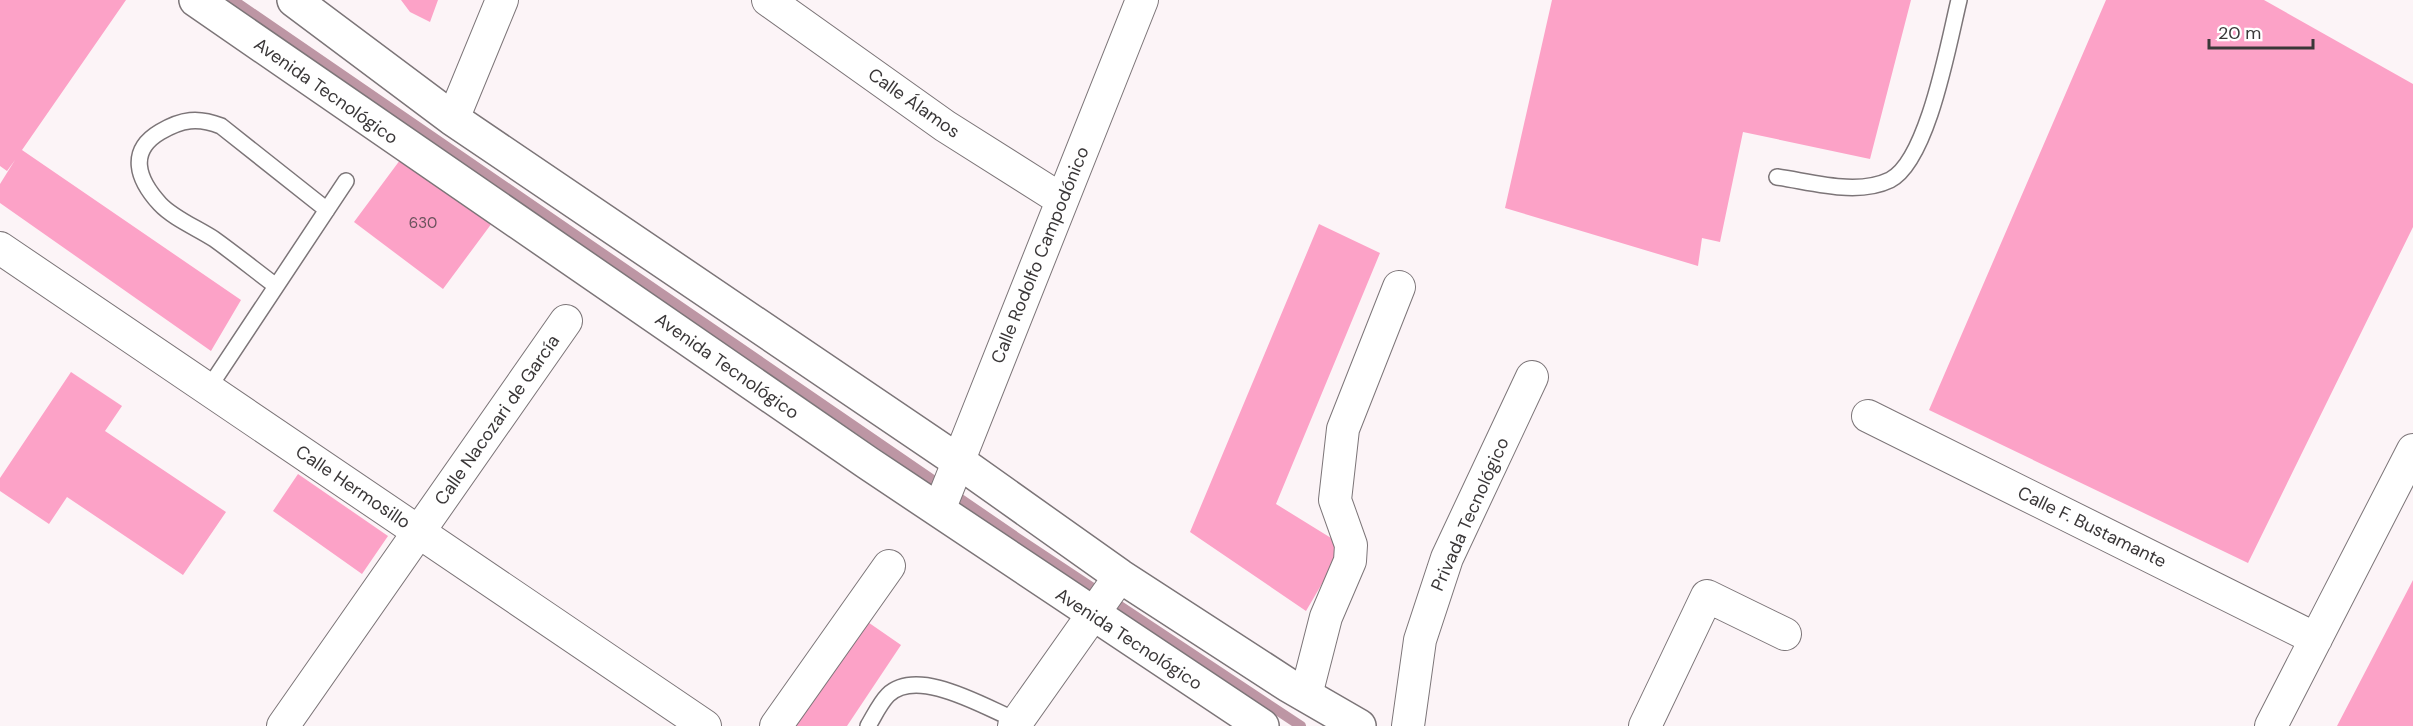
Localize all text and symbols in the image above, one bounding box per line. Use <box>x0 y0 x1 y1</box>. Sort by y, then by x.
scale bar <box>2209 12 2312 50</box>
text: 20 m <box>2218 21 2261 45</box>
street label: Avenida Tecnológico <box>249 32 403 150</box>
street label: Calle Álamos <box>863 62 965 144</box>
street label: Calle Rodolfo Campodónico <box>985 143 1095 367</box>
house number: 630 <box>409 213 437 233</box>
street label: Avenida Tecnológico <box>650 307 804 425</box>
street label: Calle Nacozari de García <box>429 330 565 510</box>
street label: Privada Tecnológico <box>1425 433 1515 595</box>
street label: Calle Hermosillo <box>291 440 415 534</box>
street label: Calle F. Bustamante <box>2014 481 2170 573</box>
street label: Avenida Tecnológico <box>1051 583 1207 695</box>

